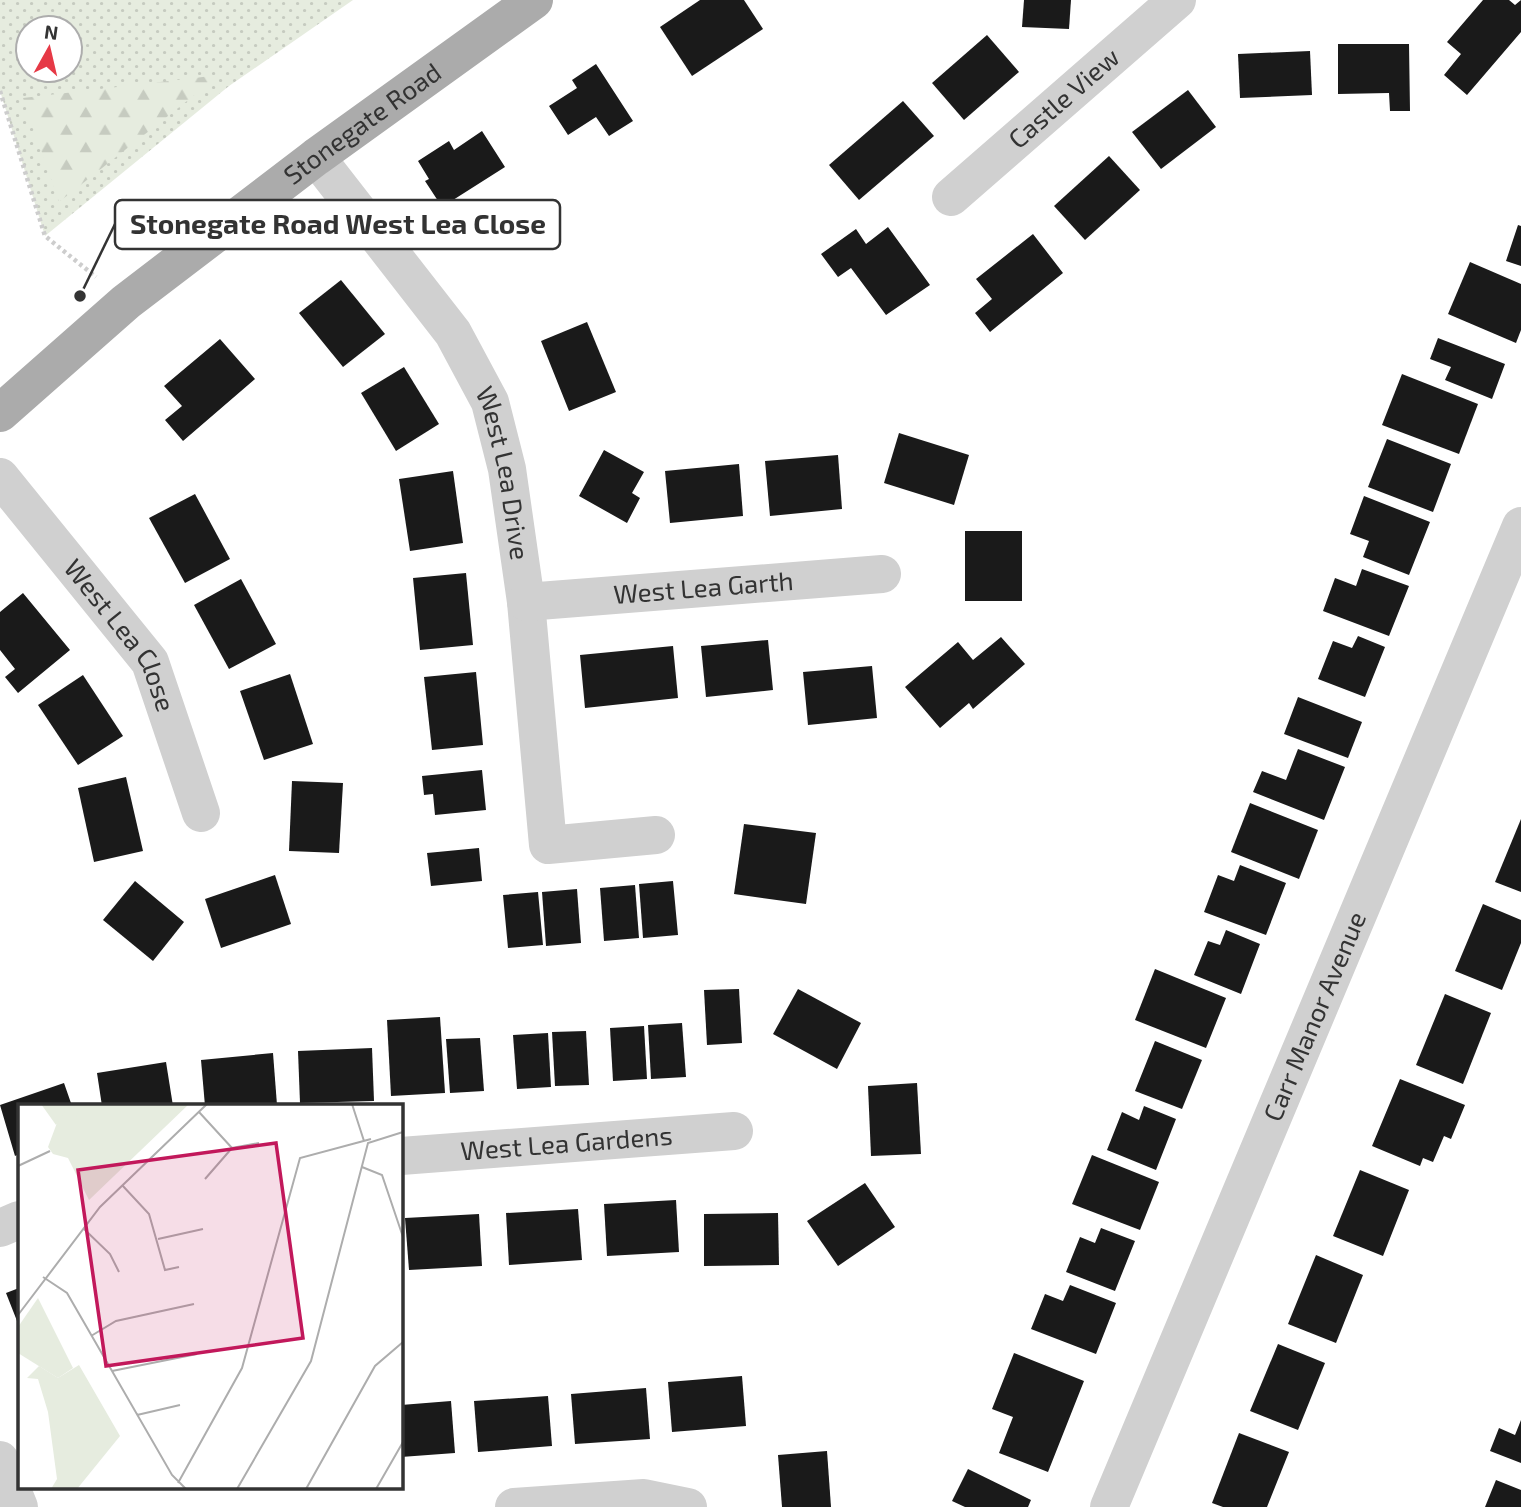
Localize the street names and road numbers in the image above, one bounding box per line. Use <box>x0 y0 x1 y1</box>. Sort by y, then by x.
street label: Castle View <box>1001 41 1125 154</box>
street label: Stonegate Road <box>277 55 446 190</box>
street label: West Lea Drive <box>470 380 537 562</box>
street label: West Lea Close <box>59 552 183 715</box>
street label: West Lea Garth <box>612 564 795 609</box>
street label: Carr Manor Avenue <box>1256 906 1371 1125</box>
street label: West Lea Gardens <box>459 1119 674 1165</box>

